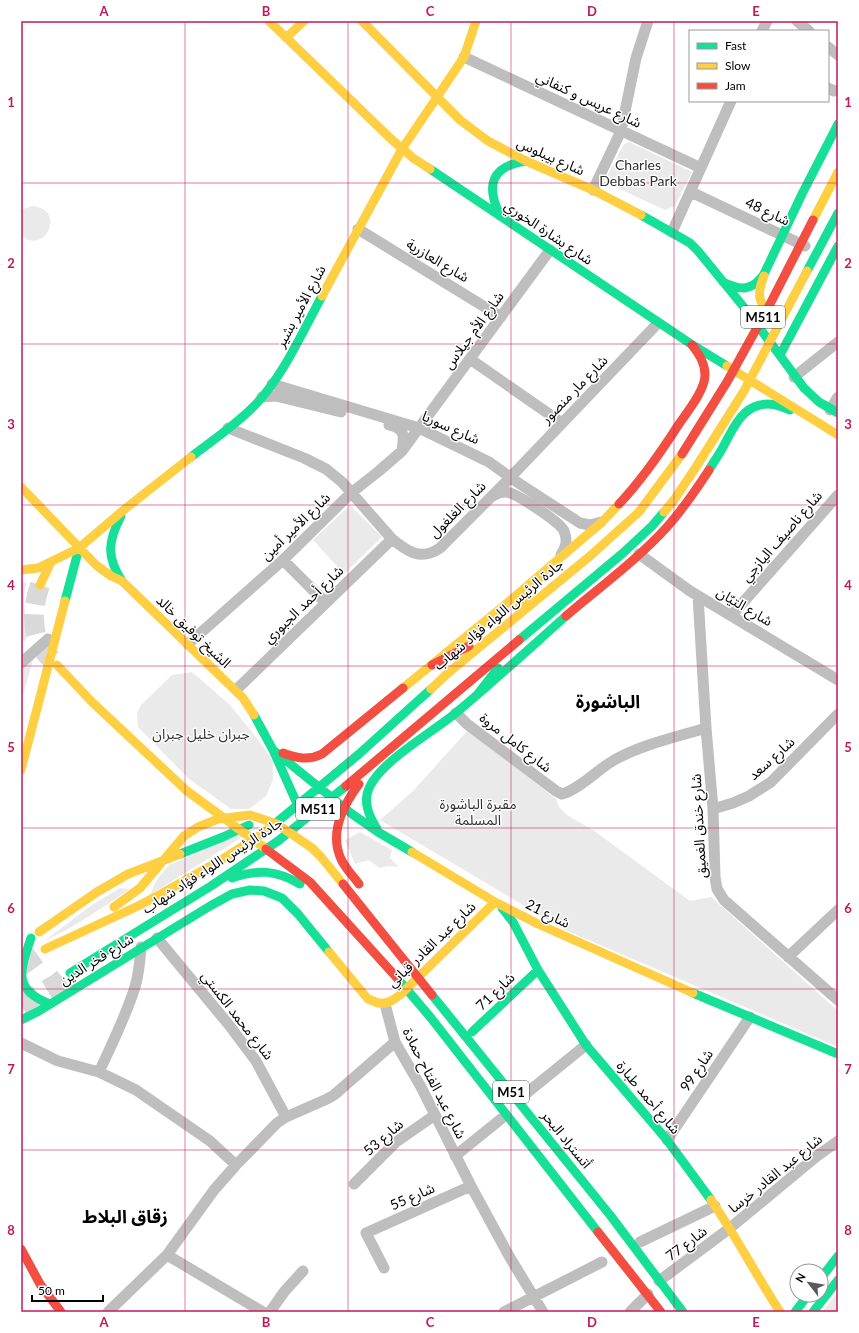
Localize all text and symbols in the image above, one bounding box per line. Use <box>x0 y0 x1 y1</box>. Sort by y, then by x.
text: A <box>98 3 109 19</box>
text: B <box>262 3 271 19</box>
text: C <box>426 3 435 19</box>
text: D <box>587 3 597 19</box>
text: E <box>752 3 760 19</box>
legend <box>689 30 829 102</box>
text: Fast <box>725 38 747 53</box>
text: Slow <box>725 58 751 73</box>
street label: شارع عريس و كنفاني <box>532 67 644 134</box>
text: Jam <box>725 78 746 93</box>
text: 1 <box>7 94 15 110</box>
text: 1 <box>844 94 852 110</box>
street label: شارع بيبلوس <box>513 134 588 181</box>
park label: Charles Debbas Park <box>599 156 678 189</box>
street label: شارع 48 <box>742 193 793 231</box>
street label: شارع بشارة الخوري <box>500 196 596 270</box>
street label: شارع العازرية <box>402 235 472 288</box>
text: 2 <box>7 255 15 271</box>
text: 2 <box>844 255 852 271</box>
street label: شارع الأمير بشير <box>271 262 331 352</box>
street label: شارع الأم جيلاس <box>439 288 509 374</box>
road number: M511 <box>741 306 785 328</box>
street label: شارع مار منصور <box>537 351 613 429</box>
street label: شارع سوريا <box>418 407 483 450</box>
text: 3 <box>7 416 15 432</box>
text: 3 <box>844 416 852 432</box>
street label: شارع الغلغول <box>425 477 491 543</box>
street label: شارع ناصيف اليازجي <box>737 487 828 587</box>
street label: شارع الأمير أمين <box>257 489 335 566</box>
street label: جادة الرئيس اللواء فؤاد شهاب <box>430 555 567 674</box>
street label: شارع أحمد الجبوري <box>259 562 349 649</box>
text: 4 <box>7 577 15 593</box>
text: 4 <box>844 577 852 593</box>
street label: شارع التيّان <box>713 583 776 632</box>
street label: الشيخ توفيق خالد <box>151 591 235 673</box>
district label: الباشورة <box>576 690 640 713</box>
street label: شارع كامل مروة <box>475 709 555 778</box>
park label: جبران خليل جبران <box>152 725 250 743</box>
street label: شارع سعد <box>744 733 800 785</box>
text: 5 <box>7 739 15 755</box>
text: 5 <box>844 739 852 755</box>
street label: شارع خندق الغميق <box>687 773 712 879</box>
park label: مقبرة الباشورة المسلمة <box>440 795 517 828</box>
road number: M511 <box>296 798 340 820</box>
street label: جادة الرئيس اللواء فؤاد شهاب <box>139 813 286 918</box>
street label: شارع 21 <box>522 895 573 934</box>
street label: شارع عبد القادر قباني <box>383 897 481 993</box>
text: 6 <box>7 900 15 916</box>
text: 6 <box>844 900 852 916</box>
street label: شارع فخر الدين <box>56 930 138 991</box>
street label: شارع محمد الكستي <box>196 967 278 1065</box>
street label: شارع 71 <box>472 969 520 1016</box>
street label: شارع عبد الفتاح حمادة <box>397 1025 470 1143</box>
street label: شارع 99 <box>676 1046 719 1096</box>
street label: شارع أحمد طبارة <box>611 1057 684 1139</box>
text: 7 <box>7 1061 15 1077</box>
text: 7 <box>844 1061 852 1077</box>
road number: M51 <box>493 1081 529 1103</box>
street label: أتستراد البحر <box>537 1106 596 1172</box>
street label: شارع 53 <box>360 1115 408 1161</box>
street label: شارع عبد القادر خرسا <box>725 1130 827 1218</box>
street label: شارع 55 <box>387 1179 438 1216</box>
district label: زقاق البلاط <box>82 1205 168 1228</box>
text: 8 <box>7 1222 15 1238</box>
street label: شارع 77 <box>662 1222 712 1266</box>
text: 8 <box>844 1222 852 1238</box>
north arrow <box>789 1263 829 1303</box>
text: N <box>792 1271 808 1285</box>
scale bar <box>32 1277 103 1303</box>
text: 50 m <box>38 1283 65 1298</box>
text: A <box>98 1314 109 1330</box>
text: B <box>262 1314 271 1330</box>
text: C <box>426 1314 435 1330</box>
text: D <box>587 1314 597 1330</box>
text: E <box>752 1314 760 1330</box>

